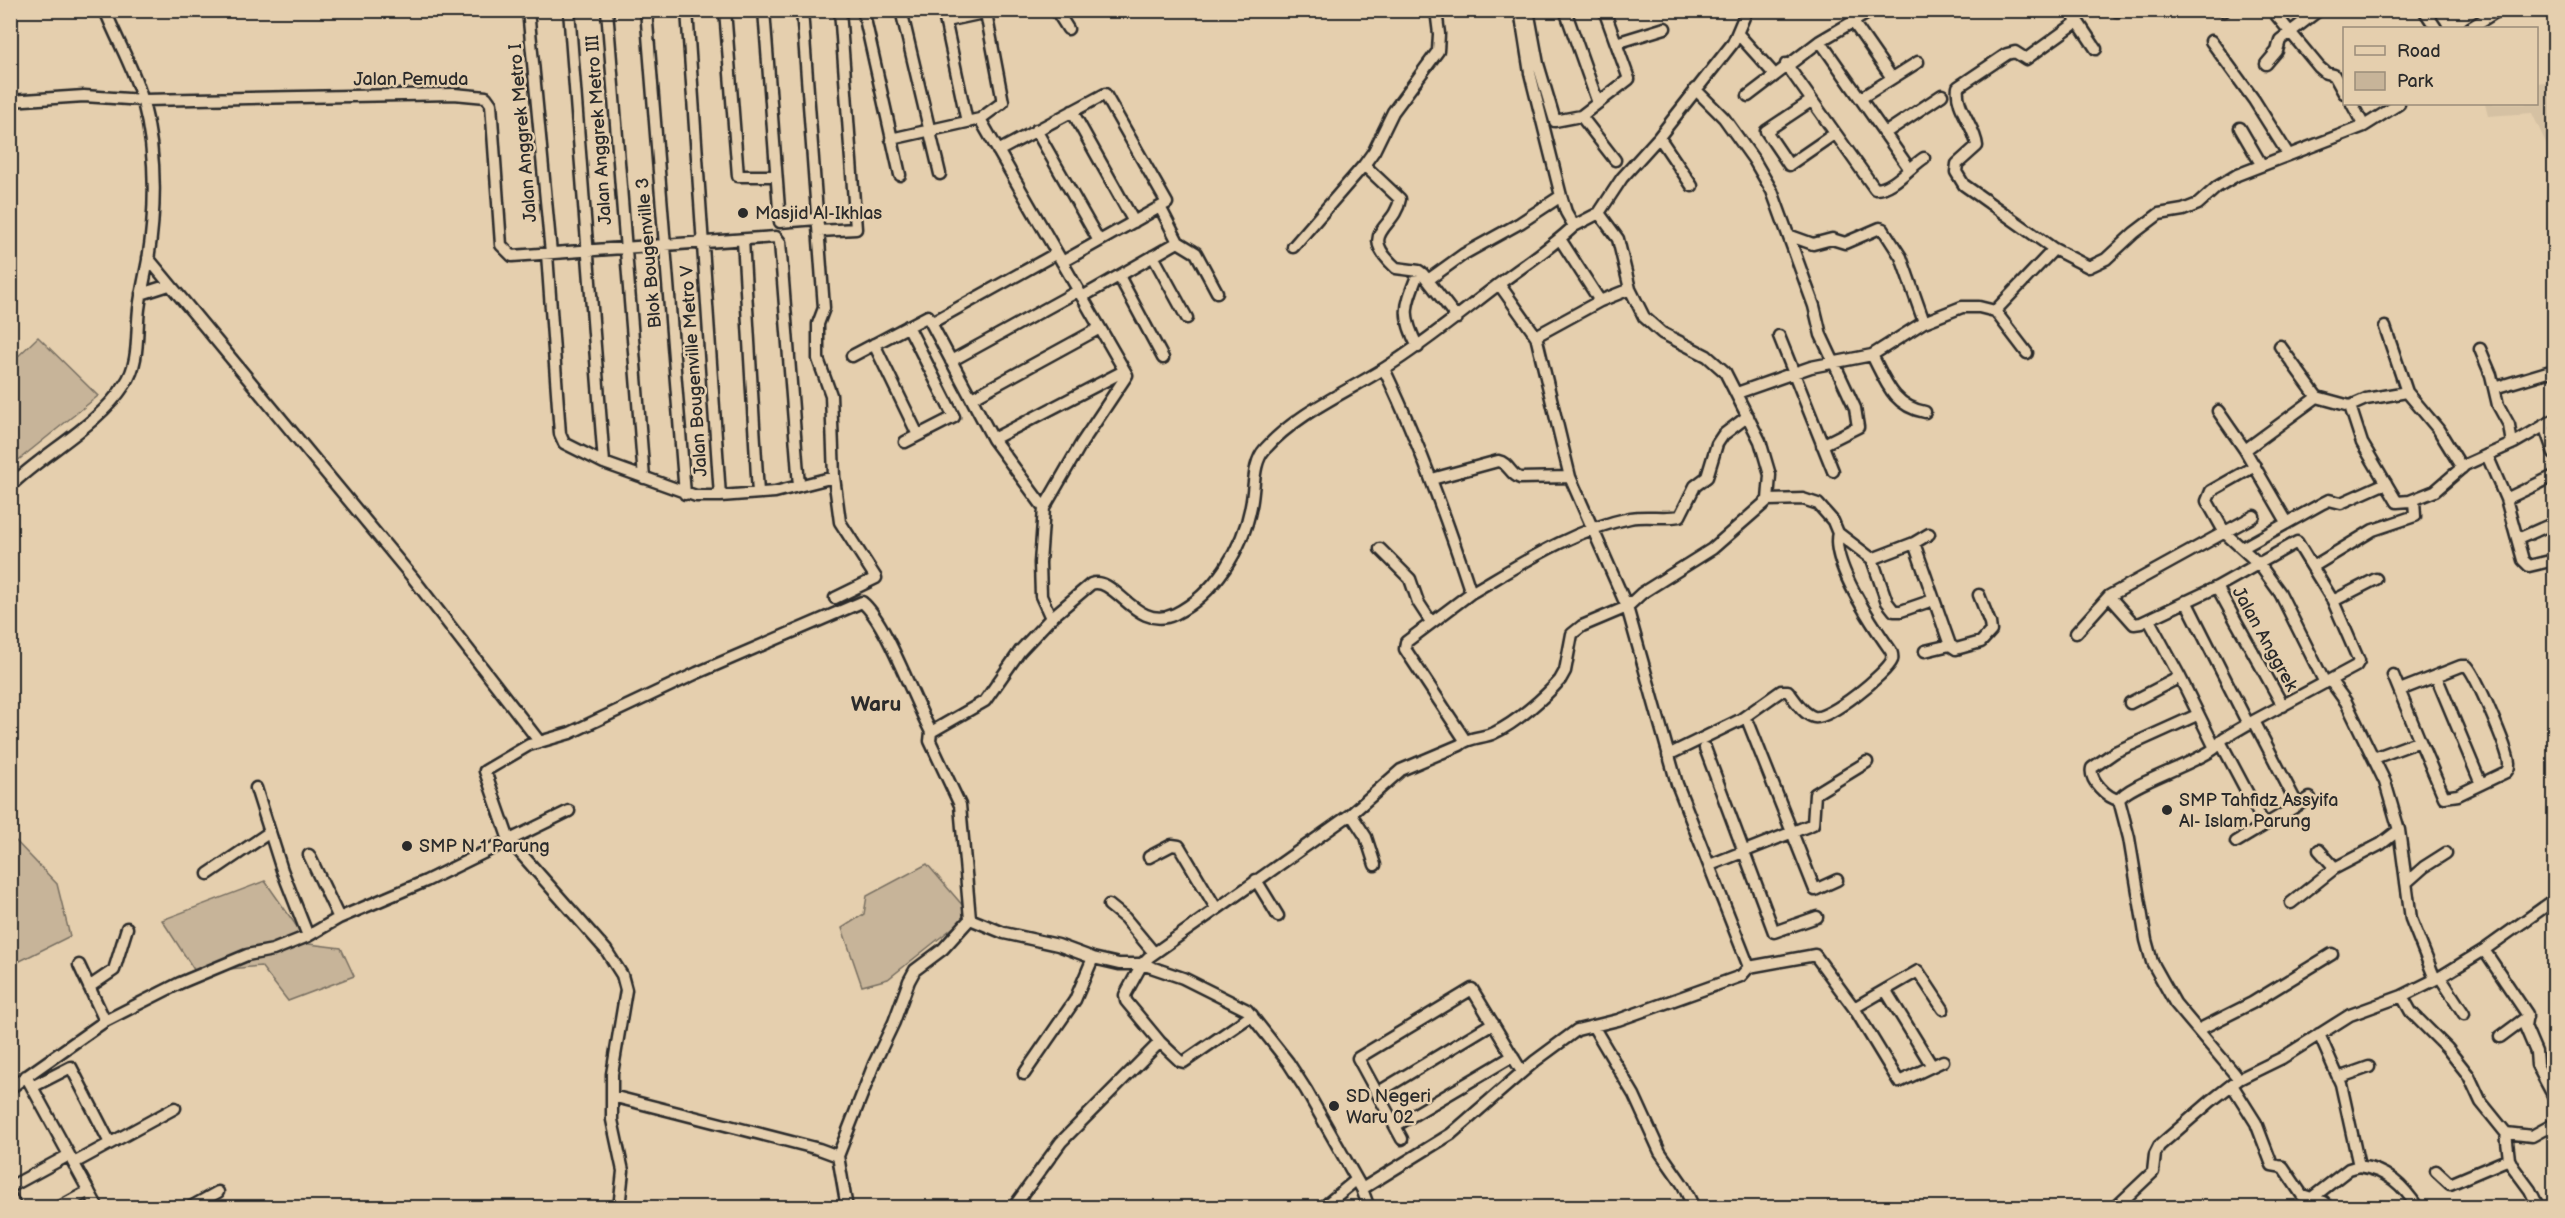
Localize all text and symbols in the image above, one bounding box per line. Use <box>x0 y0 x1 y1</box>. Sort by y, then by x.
legend <box>2343 27 2538 105</box>
street label: Jalan Anggrek Metro III <box>582 34 616 226</box>
text: Road <box>2397 41 2441 62</box>
street label: Jalan Anggrek Metro I <box>505 43 541 223</box>
street label: Jalan Pemuda <box>354 69 468 90</box>
text: Park <box>2397 71 2433 92</box>
street label: Blok Bougenville 3 <box>632 177 666 329</box>
place label: Masjid Al-Ikhlas <box>755 203 882 224</box>
marker: Masjid Al-Ikhlas <box>736 206 750 220</box>
street label: Jalan Bougenville Metro V <box>676 265 712 477</box>
street label: Jalan Anggrek <box>2228 583 2302 695</box>
district label: Waru <box>851 692 901 717</box>
place label: SMP Tahfidz Assyifa Al- Islam Parung <box>2179 790 2338 832</box>
marker: SMP Tahfidz Assyifa Al- Islam Parung <box>2160 803 2174 817</box>
place label: SMP N 1 Parung <box>419 836 550 857</box>
marker: SMP N 1 Parung <box>400 839 414 853</box>
place label: SD Negeri Waru 02 <box>1346 1086 1431 1128</box>
marker: SD Negeri Waru 02 <box>1327 1099 1341 1113</box>

